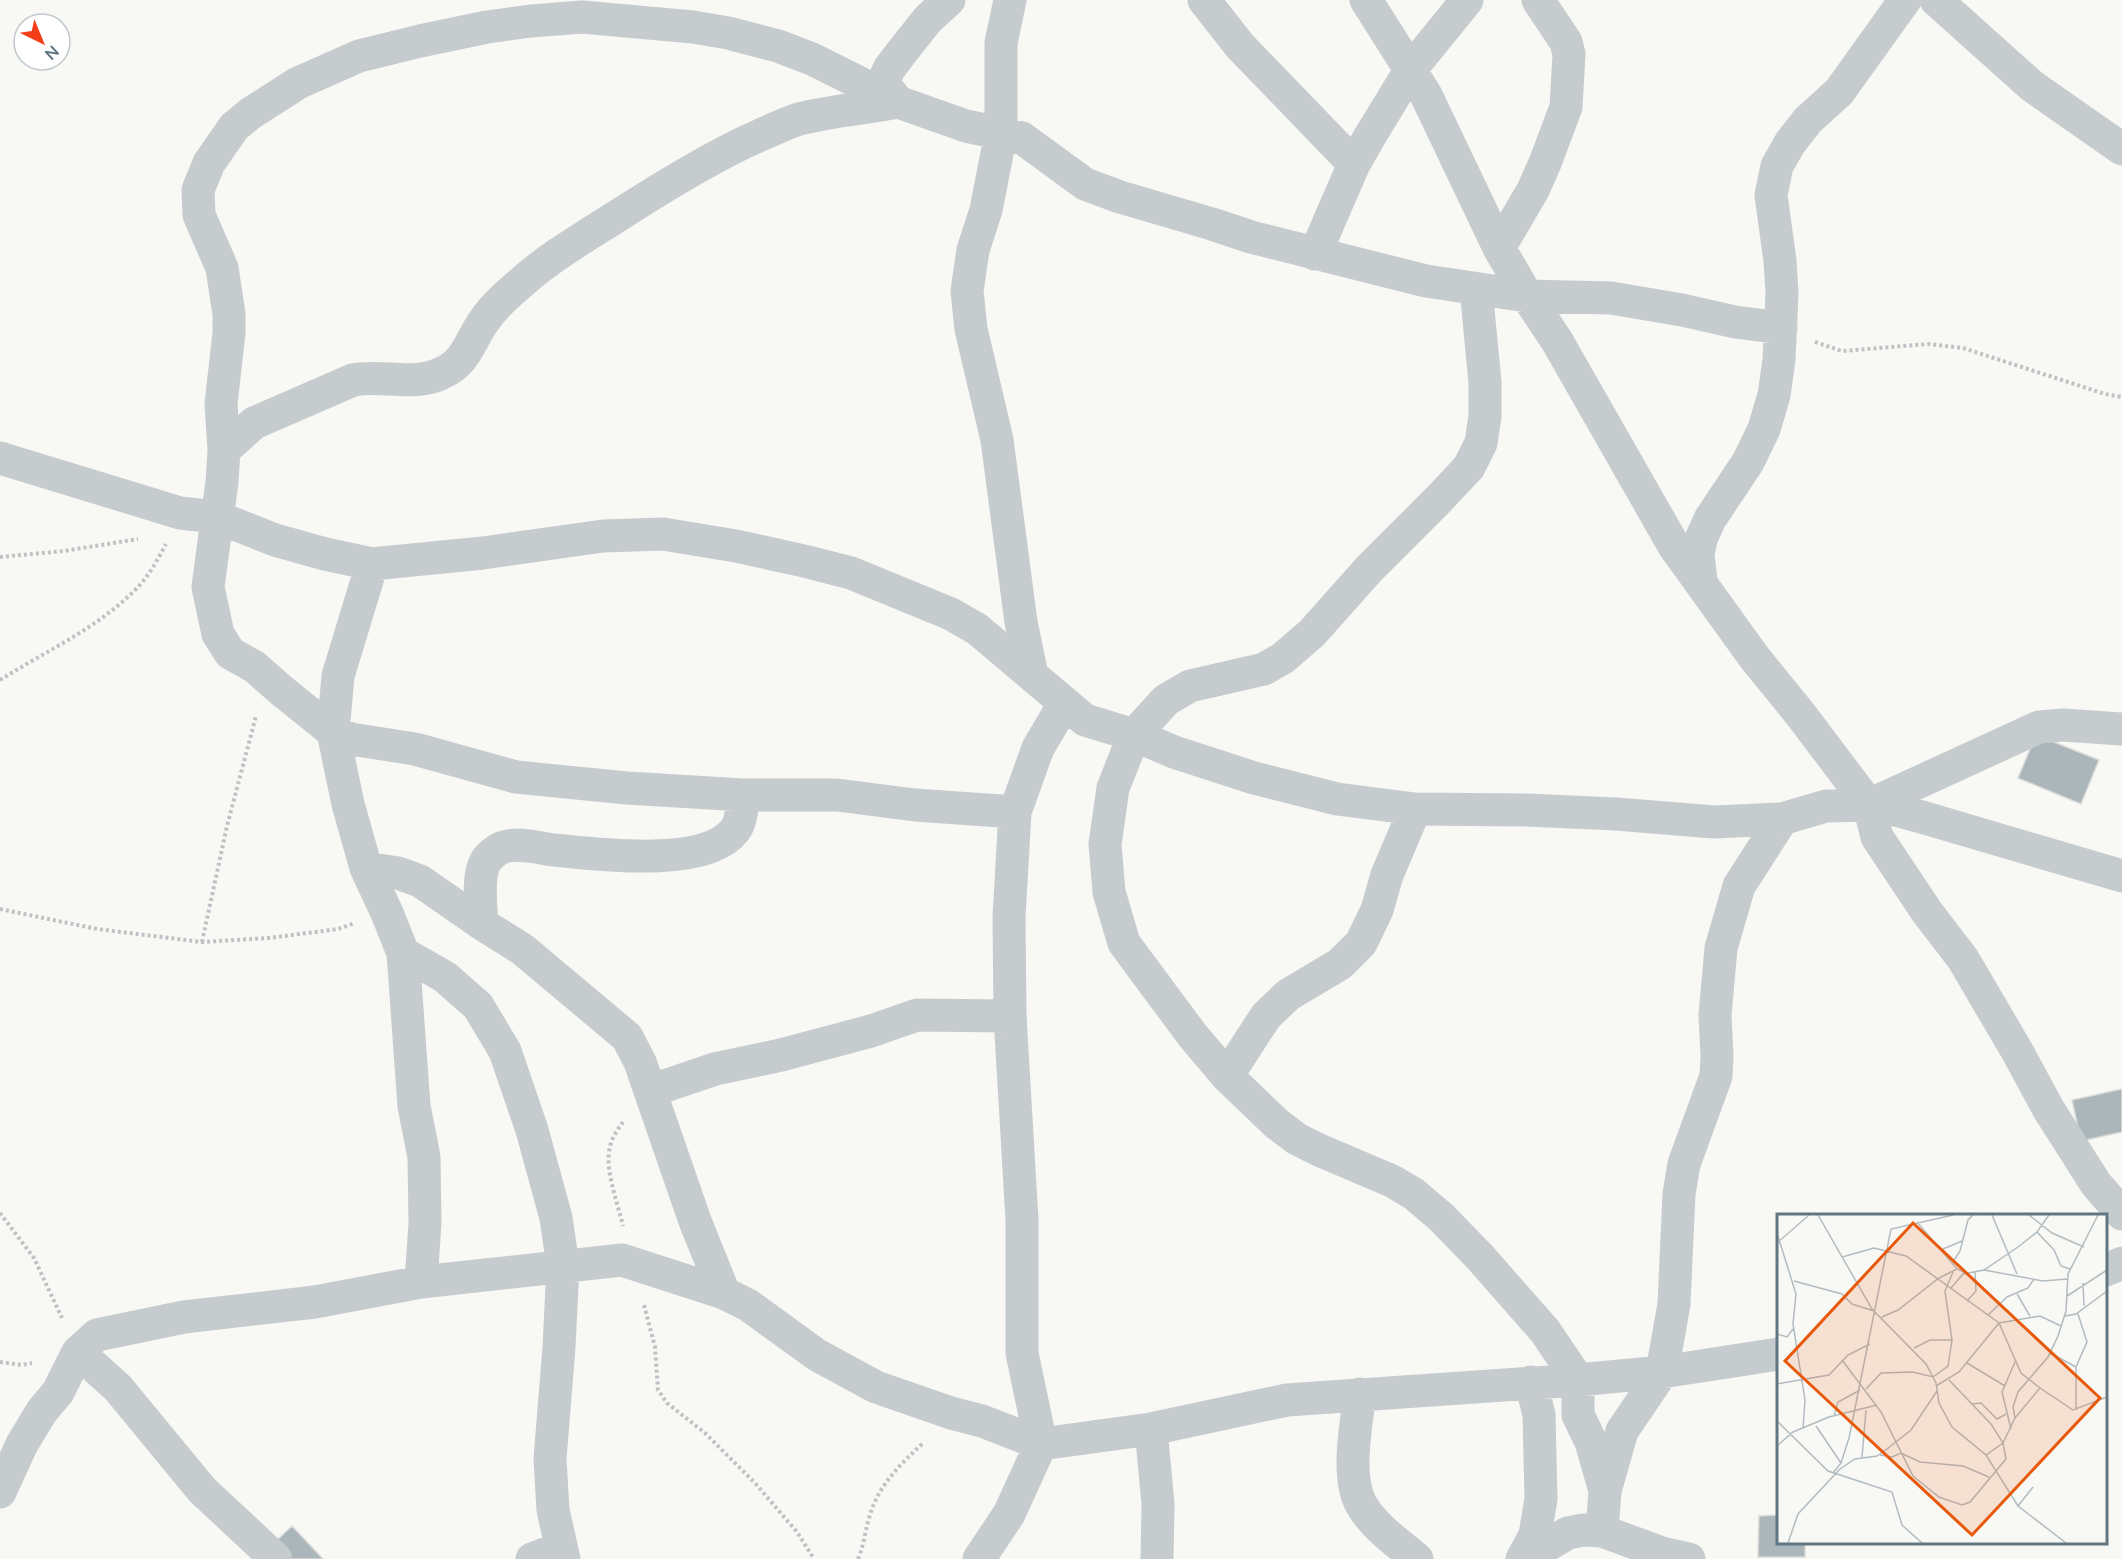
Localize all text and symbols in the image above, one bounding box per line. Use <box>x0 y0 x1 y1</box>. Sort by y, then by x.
north arrow <box>12 12 72 72</box>
text: N <box>41 42 63 64</box>
inset map <box>1777 1214 2107 1544</box>

